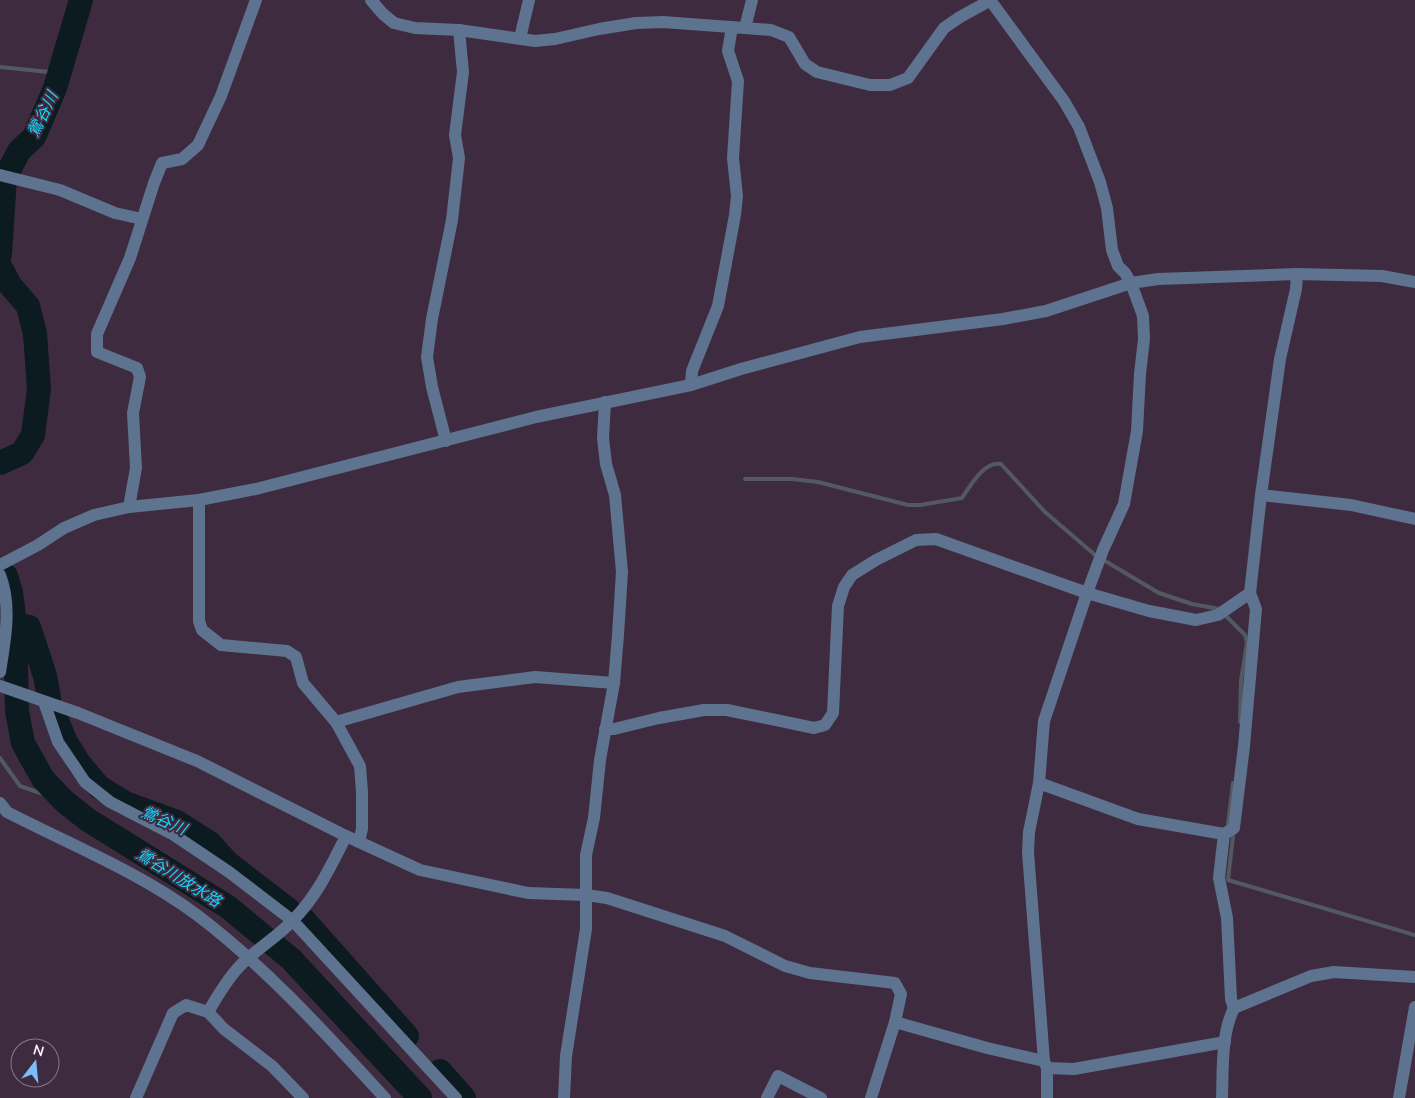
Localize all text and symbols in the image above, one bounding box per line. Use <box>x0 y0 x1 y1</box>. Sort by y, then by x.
water label: 鶯谷川 <box>22 86 62 140</box>
water label: 鶯谷川 <box>138 801 192 840</box>
water label: 鶯谷川放水路 <box>133 843 227 912</box>
north arrow <box>10 1038 60 1088</box>
text: N <box>31 1040 46 1061</box>

